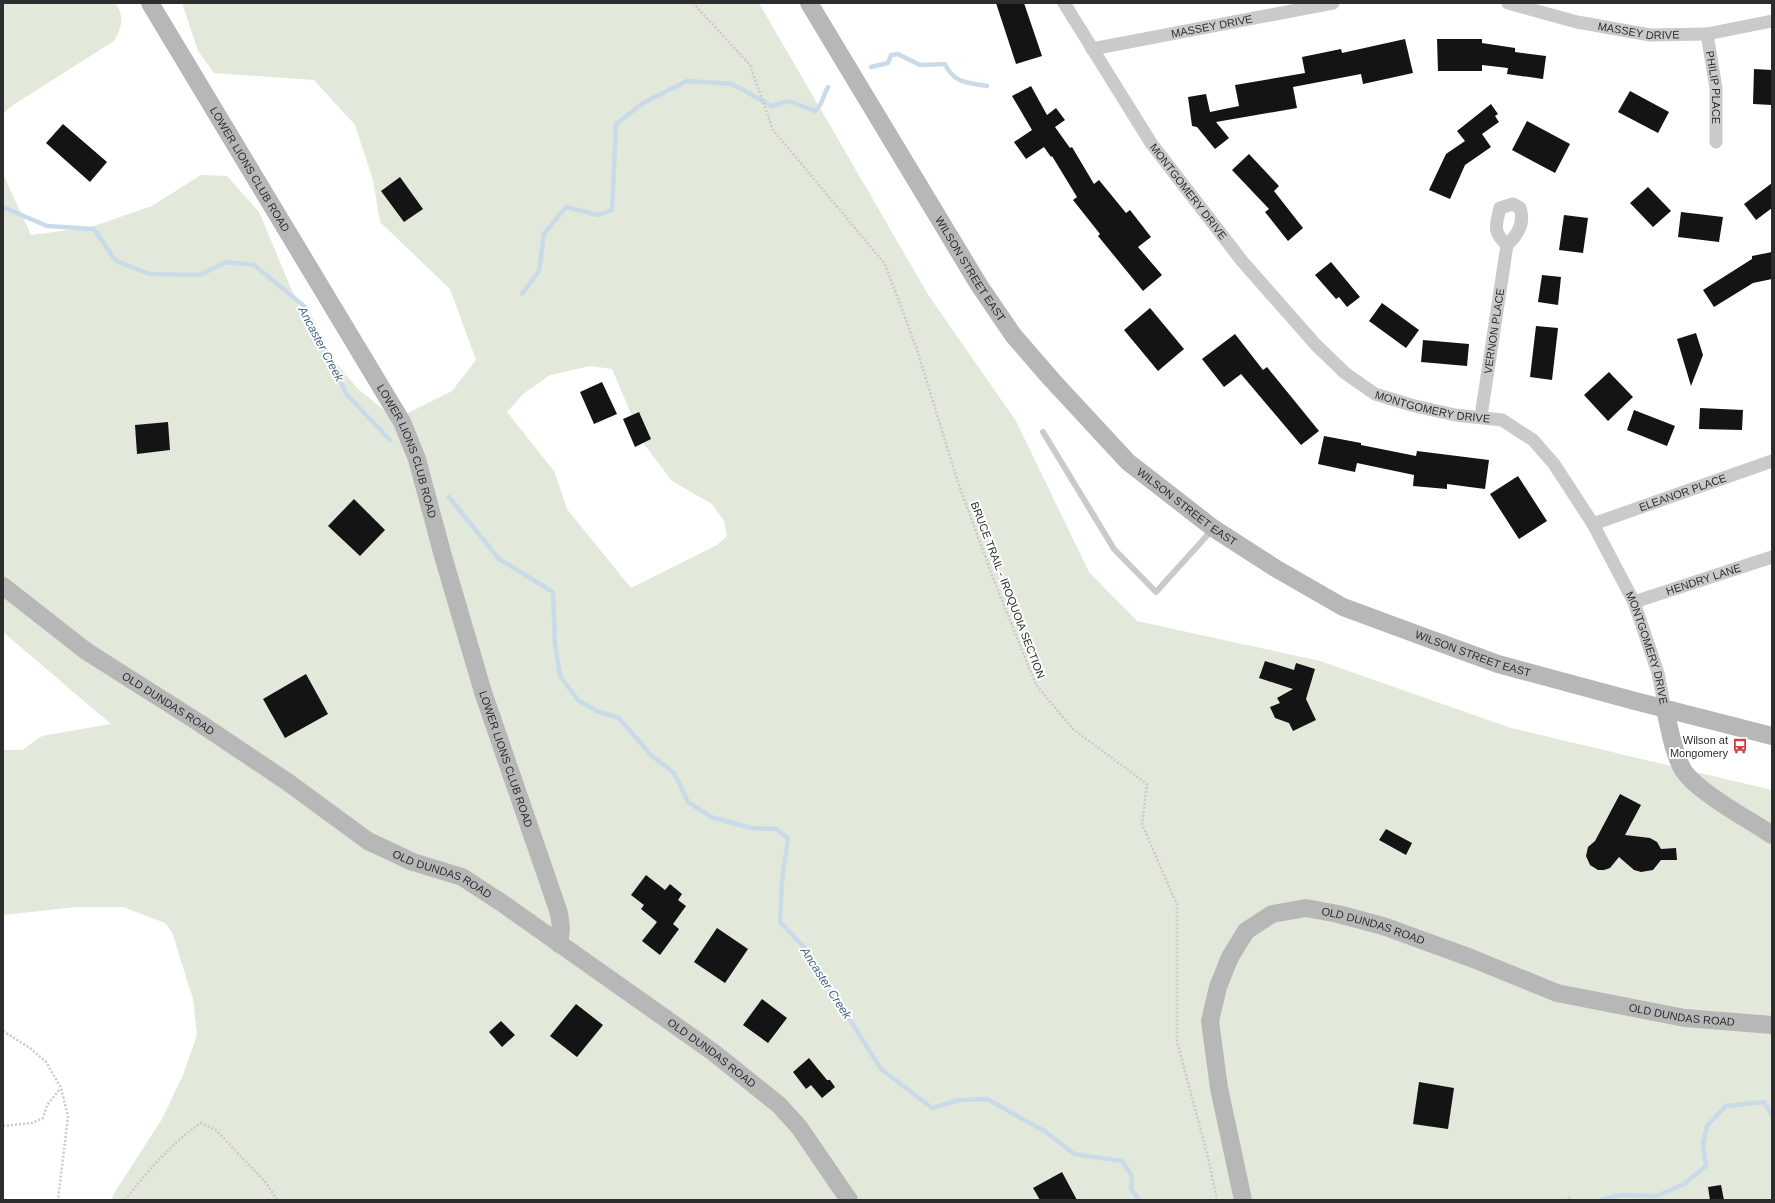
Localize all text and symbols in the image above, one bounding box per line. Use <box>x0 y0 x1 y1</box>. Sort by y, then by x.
street label: MASSEY DRIVE <box>1170 13 1253 40</box>
street label: MASSEY DRIVE <box>1597 20 1680 42</box>
street label: PHILIP PLACE <box>1704 50 1722 124</box>
street label: LOWER LIONS CLUB ROAD <box>208 105 292 234</box>
street label: MONTGOMERY DRIVE <box>1148 141 1229 242</box>
street label: WILSON STREET EAST <box>933 214 1008 324</box>
street label: VERNON PLACE <box>1482 287 1506 375</box>
water label: Ancaster Creek <box>295 303 347 385</box>
street label: LOWER LIONS CLUB ROAD <box>375 382 439 520</box>
street label: MONTGOMERY DRIVE <box>1374 388 1491 425</box>
street label: WILSON STREET EAST <box>1135 465 1239 548</box>
street label: ELEANOR PLACE <box>1637 472 1728 513</box>
street label: BRUCE TRAIL - IROQUOIA SECTION <box>969 500 1047 680</box>
street label: HENDRY LANE <box>1665 562 1742 597</box>
street label: MONTGOMERY DRIVE <box>1624 589 1670 705</box>
street label: WILSON STREET EAST <box>1413 628 1532 679</box>
street label: OLD DUNDAS ROAD <box>120 670 217 737</box>
street label: LOWER LIONS CLUB ROAD <box>477 689 535 829</box>
place label: Wilson at Mongomery <box>1670 734 1728 759</box>
bus stop icon: Wilson at Mongomery <box>1731 737 1749 755</box>
street label: OLD DUNDAS ROAD <box>391 847 494 901</box>
street label: OLD DUNDAS ROAD <box>1321 905 1426 947</box>
water label: Ancaster Creek <box>797 944 855 1022</box>
street label: OLD DUNDAS ROAD <box>1628 1001 1735 1028</box>
street label: OLD DUNDAS ROAD <box>665 1016 758 1090</box>

